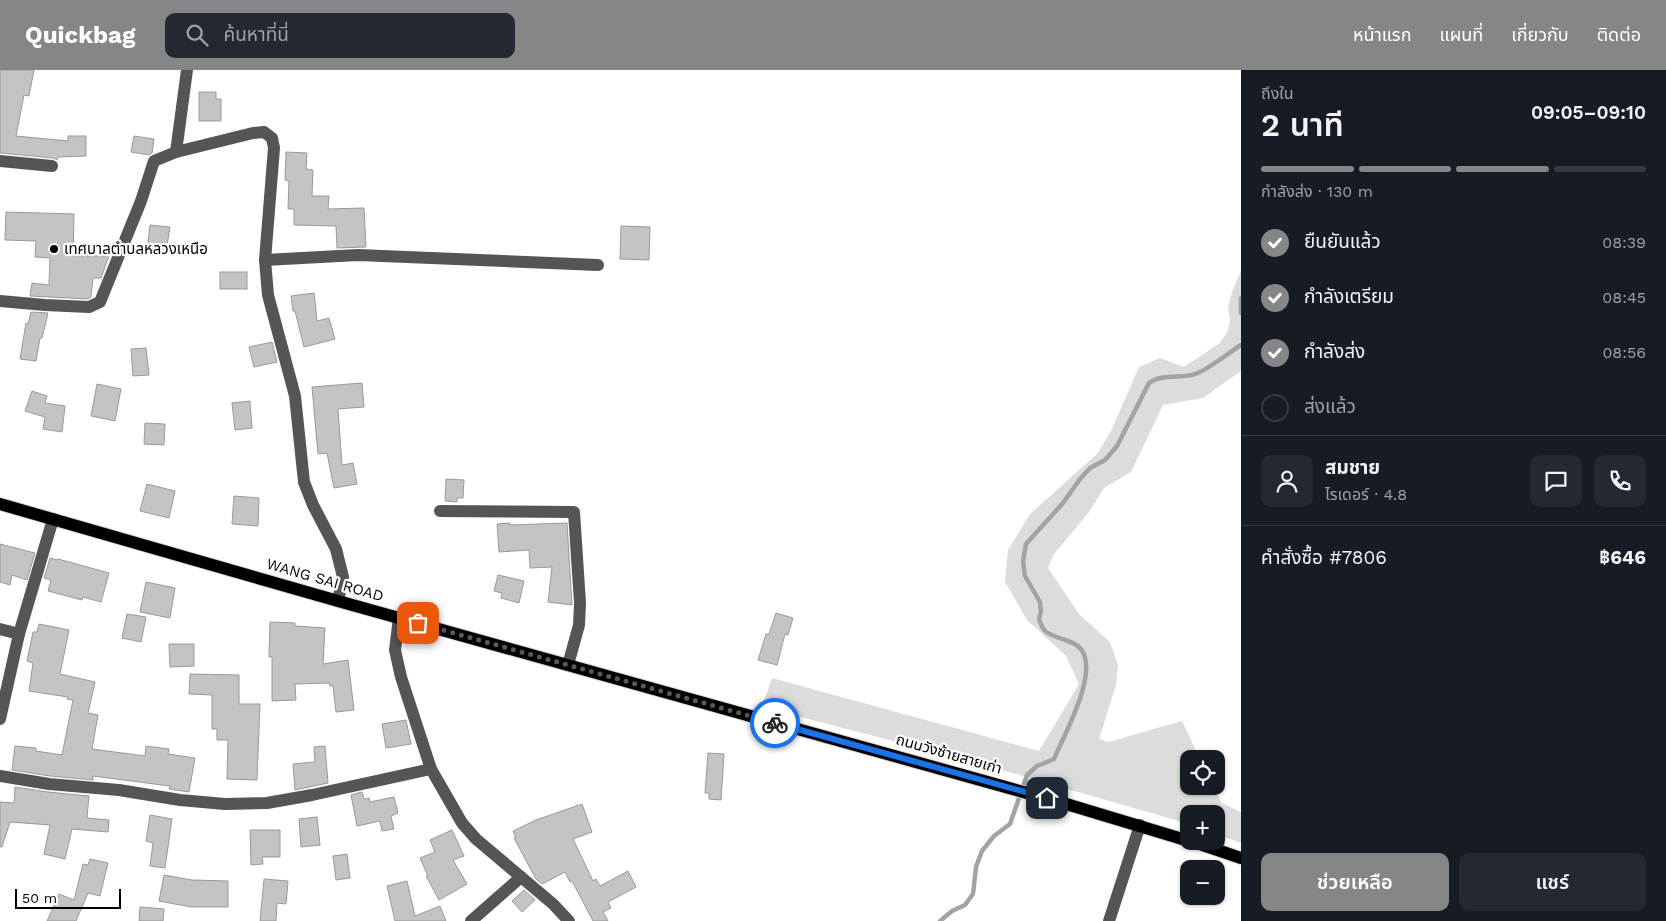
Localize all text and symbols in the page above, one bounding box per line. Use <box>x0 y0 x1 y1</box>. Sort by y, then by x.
search box <box>165 13 515 58</box>
text: Quickbag <box>25 21 135 49</box>
icon: search <box>183 21 211 49</box>
text: ค้นหาที่นี่ <box>223 23 289 46</box>
text: หน้าแรก <box>1353 24 1411 45</box>
text: แผนที่ <box>1439 24 1483 45</box>
text: เกี่ยวกับ <box>1511 24 1569 45</box>
text: ติดต่อ <box>1597 24 1641 45</box>
text: ถึงใน <box>1261 84 1294 103</box>
text: 09:05–09:10 <box>1531 101 1646 124</box>
text: 2 นาที <box>1261 106 1344 144</box>
text: กำลังส่ง · 130 m <box>1261 182 1373 201</box>
icon: check <box>1261 229 1289 257</box>
text: ยืนยันแล้ว <box>1304 230 1381 253</box>
text: 08:39 <box>1602 233 1646 252</box>
place label: เทศบาลตำบลหลวงเหนือ <box>64 240 208 258</box>
marker: เทศบาลตำบลหลวงเหนือ <box>48 243 60 255</box>
icon: check <box>1261 284 1289 312</box>
text: กำลังเตรียม <box>1304 285 1394 308</box>
text: 08:45 <box>1602 288 1646 307</box>
icon: check <box>1261 339 1289 367</box>
text: กำลังส่ง <box>1304 340 1365 363</box>
text: 08:56 <box>1602 343 1646 362</box>
text: ส่งแล้ว <box>1304 395 1356 418</box>
button: person <box>1261 455 1313 507</box>
button: chat <box>1530 455 1582 507</box>
button: phone <box>1594 455 1646 507</box>
text: สมชาย <box>1325 456 1380 479</box>
text: ไรเดอร์ · 4.8 <box>1325 485 1407 504</box>
text: คำสั่งซื้อ #7806 <box>1261 546 1387 569</box>
text: ฿646 <box>1599 546 1646 569</box>
street label: WANG SAI ROAD <box>264 555 386 605</box>
pin <box>397 602 439 644</box>
icon: bag <box>404 609 432 637</box>
courier <box>750 698 800 748</box>
icon: bike <box>761 709 789 737</box>
street label: ถนนวังซ้ายสายเก่า <box>894 730 1004 778</box>
map controls <box>1180 750 1225 905</box>
button: locate <box>1180 750 1225 795</box>
pin <box>1026 777 1068 819</box>
icon: home <box>1033 784 1061 812</box>
button: + <box>1180 805 1225 850</box>
button: ช่วยเหลือ <box>1261 853 1449 911</box>
button: แชร์ <box>1459 853 1646 911</box>
button: − <box>1180 860 1225 905</box>
scale bar <box>15 886 121 909</box>
text: 50 m <box>22 890 57 906</box>

